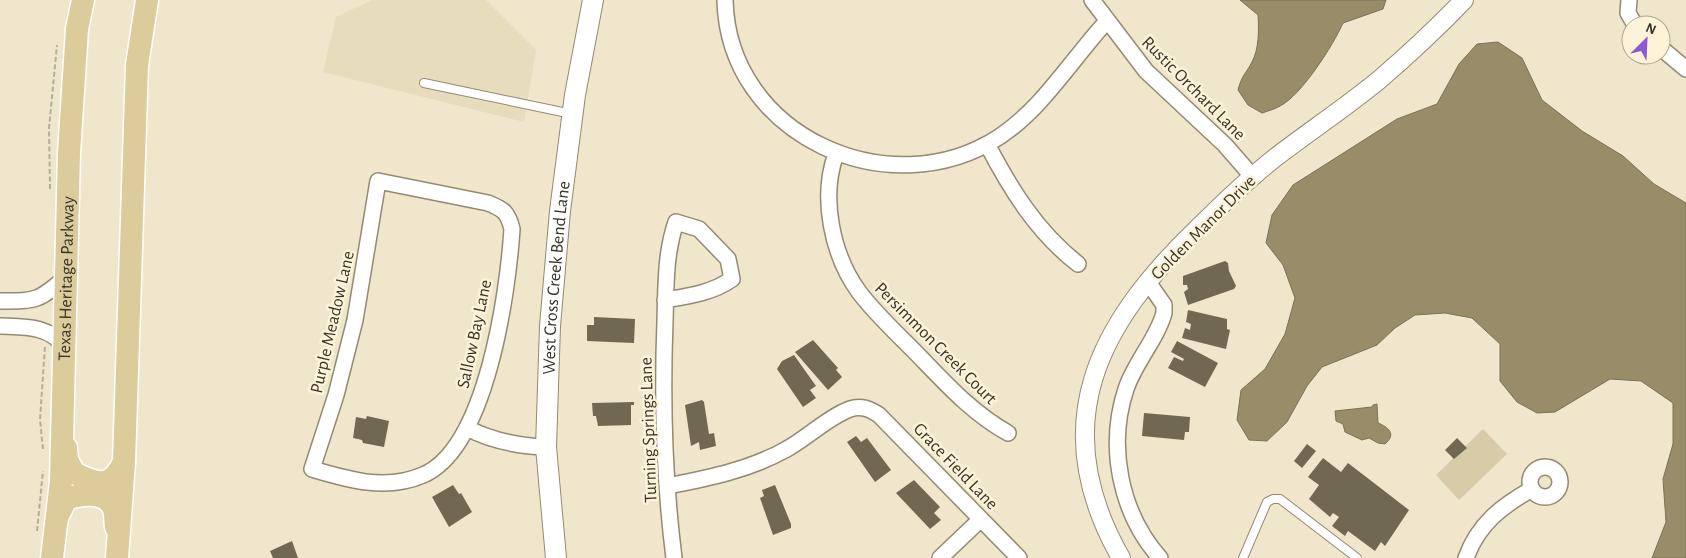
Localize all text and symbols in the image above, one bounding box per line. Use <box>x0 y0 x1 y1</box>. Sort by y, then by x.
north arrow <box>1621 15 1671 65</box>
text: N <box>1644 21 1658 37</box>
street label: Rustic Orchard Lane <box>1138 33 1249 144</box>
street label: Golden Manor Drive <box>1148 172 1260 284</box>
street label: West Cross Creek Bend Lane <box>540 180 574 375</box>
street label: Texas Heritage Parkway <box>56 196 78 361</box>
street label: Purple Meadow Lane <box>308 249 358 395</box>
street label: Sallow Bay Lane <box>455 278 495 390</box>
street label: Persimmon Creek Court <box>871 279 1000 408</box>
street label: Turning Springs Lane <box>637 357 661 503</box>
street label: Grace Field Lane <box>910 420 1001 514</box>

